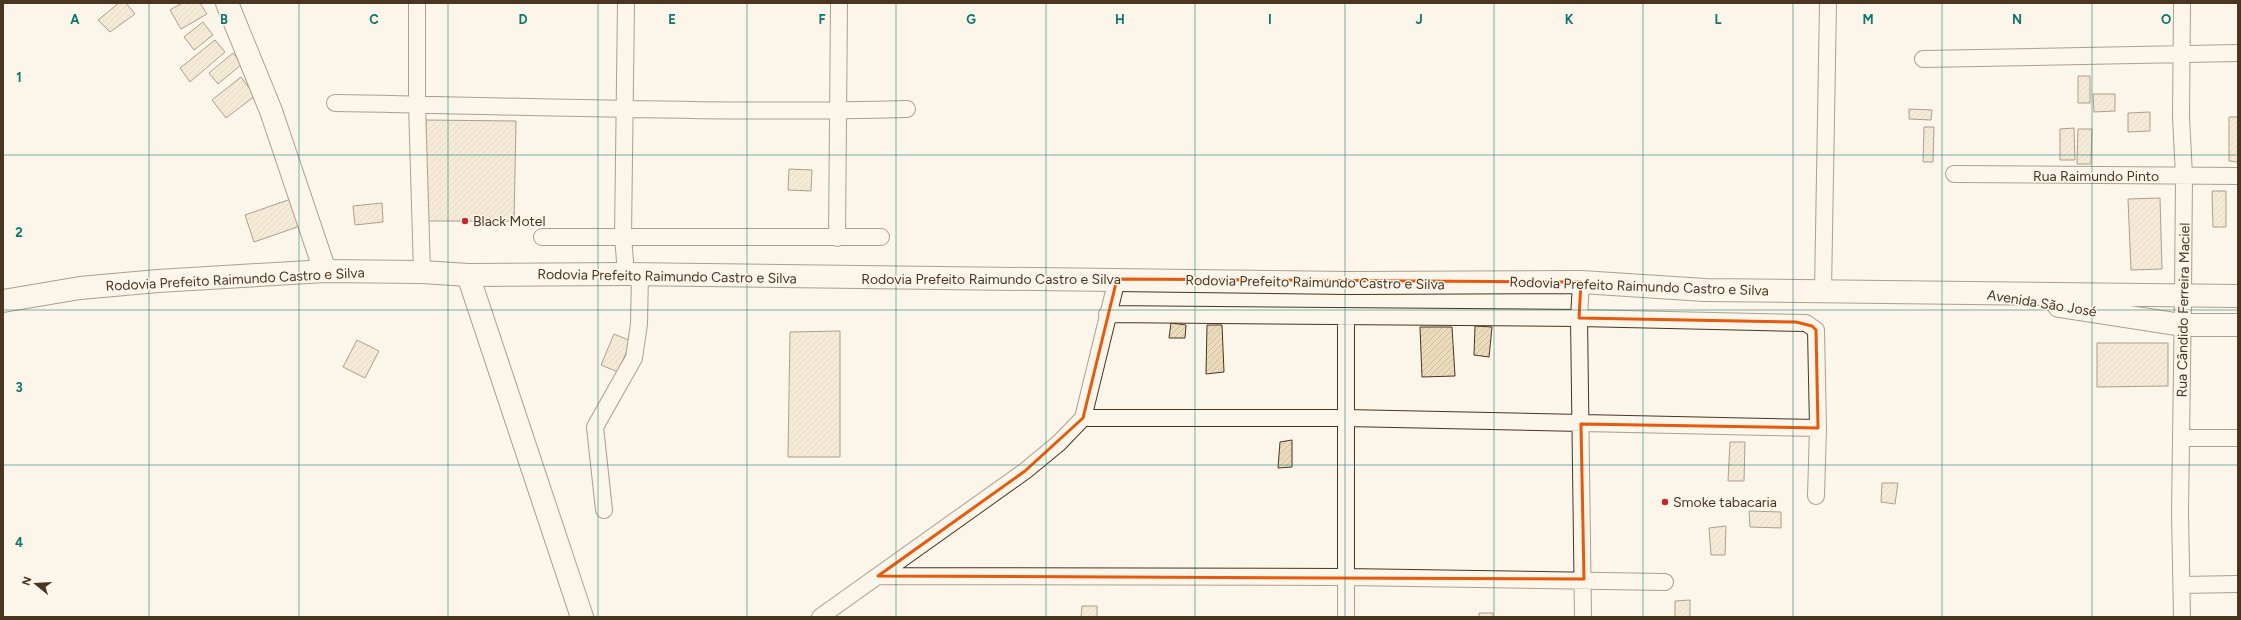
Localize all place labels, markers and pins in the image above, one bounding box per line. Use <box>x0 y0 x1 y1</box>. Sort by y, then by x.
place label: Black Motel <box>473 213 546 230</box>
marker: Black Motel <box>460 216 470 226</box>
place label: Smoke tabacaria <box>1673 494 1777 511</box>
marker: Smoke tabacaria <box>1660 497 1670 507</box>

